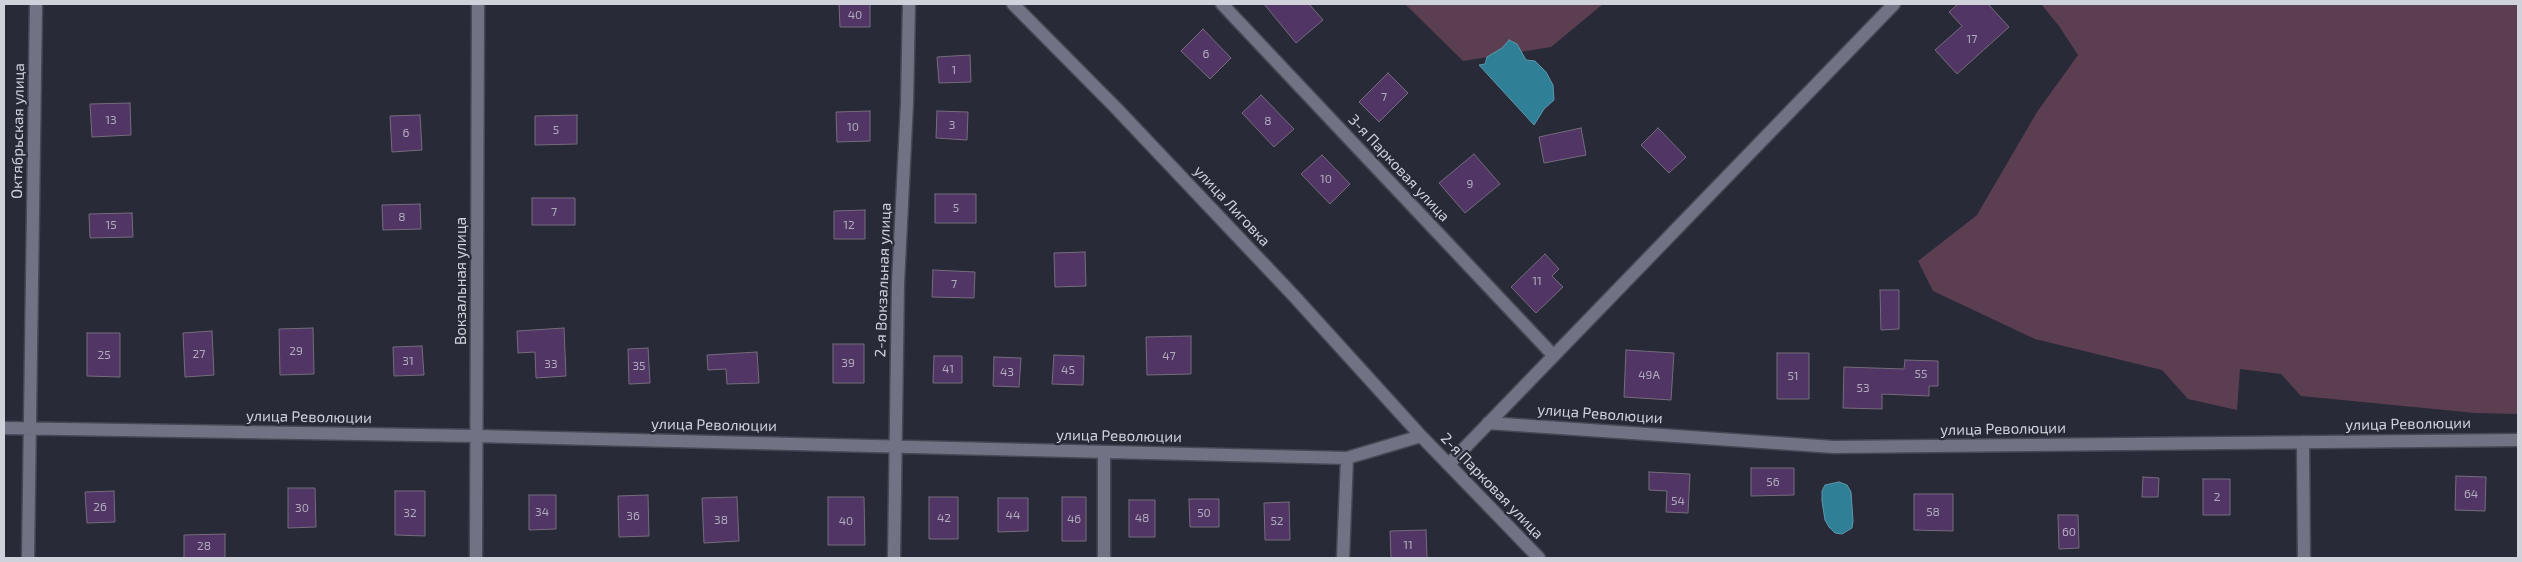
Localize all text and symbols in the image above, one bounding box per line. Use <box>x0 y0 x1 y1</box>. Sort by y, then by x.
house number: 40 <box>848 8 862 22</box>
house number: 17 <box>1967 32 1977 46</box>
house number: 6 <box>1203 47 1209 61</box>
street label: Октябрьская улица <box>8 63 28 199</box>
house number: 1 <box>952 63 956 77</box>
house number: 7 <box>1381 90 1387 104</box>
street label: 3-я Парковая улица <box>1345 111 1453 225</box>
house number: 13 <box>105 113 117 127</box>
house number: 8 <box>1264 114 1272 128</box>
house number: 3 <box>949 118 955 132</box>
house number: 10 <box>847 120 859 134</box>
house number: 5 <box>553 123 559 137</box>
house number: 6 <box>403 126 409 140</box>
street label: улица Лиговка <box>1190 162 1274 250</box>
house number: 10 <box>1320 172 1332 186</box>
house number: 9 <box>1467 177 1473 191</box>
house number: 5 <box>953 201 959 215</box>
street label: 2-я Вокзальная улица <box>871 202 895 358</box>
house number: 7 <box>551 205 557 219</box>
house number: 8 <box>398 210 406 224</box>
street label: Вокзальная улица <box>452 217 470 345</box>
house number: 15 <box>105 218 117 232</box>
house number: 12 <box>843 218 855 232</box>
house number: 11 <box>1532 274 1542 288</box>
house number: 7 <box>951 277 957 291</box>
house number: 29 <box>289 344 303 358</box>
house number: 27 <box>193 347 205 361</box>
house number: 25 <box>97 348 111 362</box>
house number: 47 <box>1162 349 1176 363</box>
house number: 31 <box>402 354 414 368</box>
house number: 39 <box>841 356 855 370</box>
house number: 33 <box>544 357 558 371</box>
house number: 35 <box>632 359 646 373</box>
house number: 41 <box>942 362 954 376</box>
house number: 45 <box>1061 363 1075 377</box>
house number: 43 <box>1000 365 1014 379</box>
house number: 55 <box>1915 367 1927 381</box>
house number: 49А <box>1638 368 1660 382</box>
house number: 51 <box>1787 369 1799 383</box>
house number: 53 <box>1856 381 1870 395</box>
street label: улица Революции <box>1537 401 1663 427</box>
street label: улица Революции <box>246 407 372 427</box>
street label: улица Революции <box>2345 414 2471 434</box>
street label: улица Революции <box>651 415 777 435</box>
street label: улица Революции <box>1940 419 2066 439</box>
street label: улица Революции <box>1056 426 1182 446</box>
street label: 2-я Парковая улица <box>1437 429 1547 543</box>
house number: 56 <box>1766 475 1780 489</box>
house number: 64 <box>2464 487 2478 501</box>
house number: 2 <box>2214 490 2220 504</box>
house number: 54 <box>1671 494 1685 508</box>
house number: 26 <box>93 500 107 514</box>
house number: 30 <box>295 501 309 515</box>
house number: 34 <box>535 505 549 519</box>
house number: 58 <box>1926 505 1940 519</box>
house number: 32 <box>403 506 417 520</box>
house number: 50 <box>1197 506 1211 520</box>
house number: 44 <box>1006 508 1020 522</box>
house number: 36 <box>626 509 640 523</box>
house number: 42 <box>937 511 951 525</box>
house number: 48 <box>1135 511 1149 525</box>
house number: 46 <box>1067 512 1081 526</box>
house number: 38 <box>714 513 728 527</box>
house number: 40 <box>839 514 853 528</box>
house number: 52 <box>1270 514 1284 528</box>
house number: 60 <box>2062 525 2076 539</box>
house number: 11 <box>1403 538 1413 552</box>
house number: 28 <box>197 539 211 553</box>

